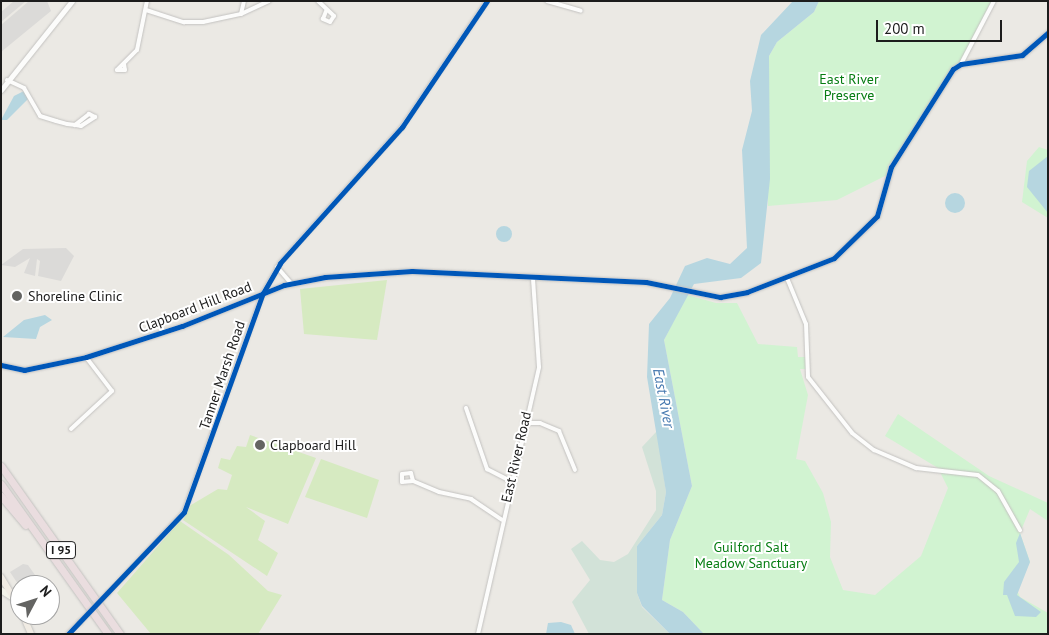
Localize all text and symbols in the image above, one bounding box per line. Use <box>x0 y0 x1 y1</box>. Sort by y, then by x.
scale bar <box>879 10 1005 42</box>
text: 200 m <box>884 19 925 38</box>
park label: East River Preserve <box>819 71 879 104</box>
street label: Clapboard Hill Road <box>136 278 254 336</box>
place label: Shoreline Clinic <box>28 288 122 304</box>
marker: Shoreline Clinic <box>10 289 24 303</box>
street label: Tanner Marsh Road <box>196 318 248 432</box>
water label: East River <box>649 367 679 429</box>
street label: East River Road <box>497 410 535 504</box>
place label: Clapboard Hill <box>270 437 356 453</box>
marker: Clapboard Hill <box>254 439 266 451</box>
park label: Guilford Salt Meadow Sanctuary <box>695 539 807 572</box>
road number: I 95 <box>45 540 77 560</box>
north arrow <box>10 575 60 625</box>
text: N <box>36 582 56 600</box>

